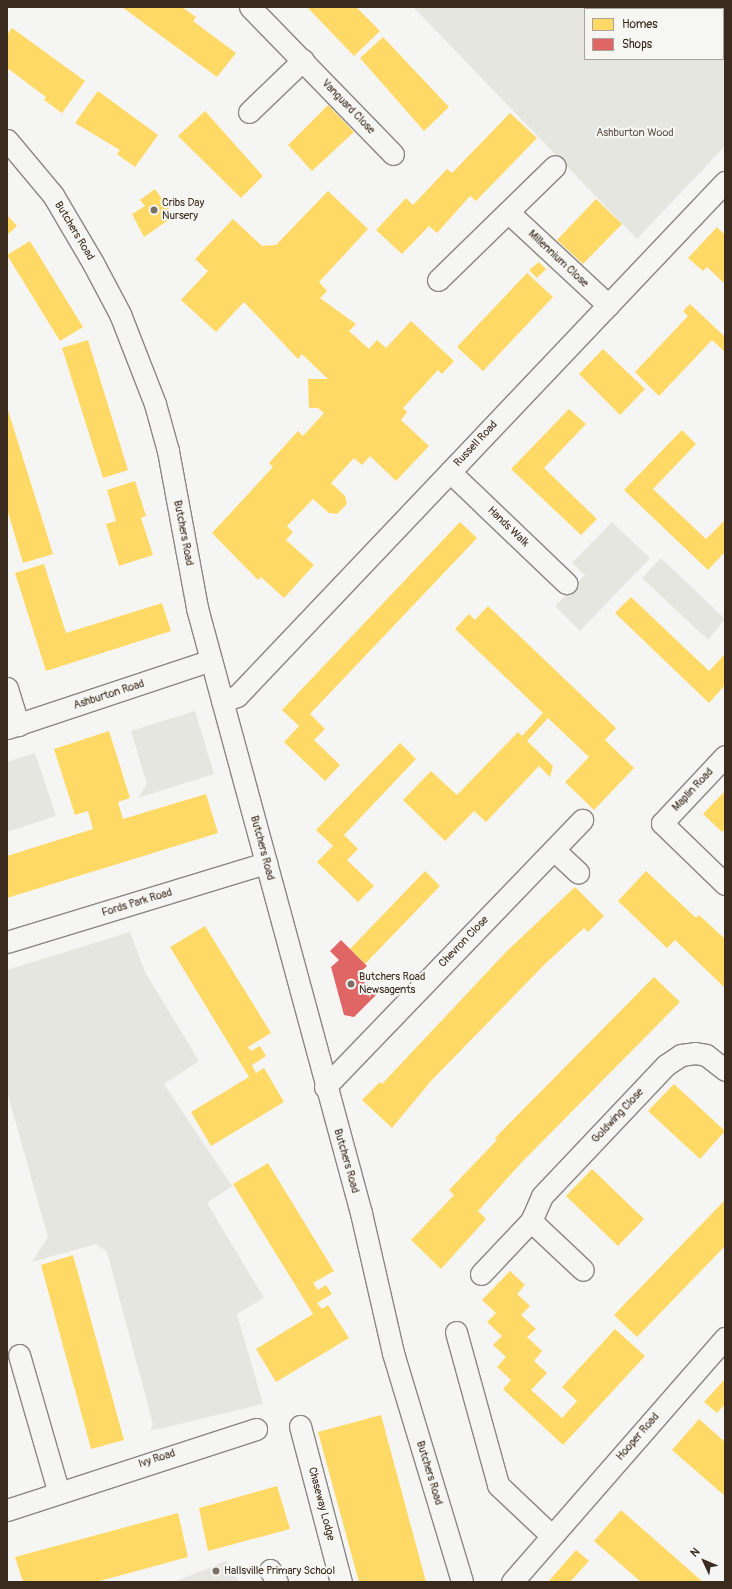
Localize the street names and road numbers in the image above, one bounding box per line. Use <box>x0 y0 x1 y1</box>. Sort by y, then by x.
street label: Vanguard Close <box>319 77 377 137</box>
street label: Butchers Road <box>51 199 97 263</box>
street label: Millennium Close <box>525 228 591 290</box>
street label: Russell Road <box>452 418 500 470</box>
street label: Butchers Road <box>170 499 196 567</box>
street label: Hands Walk <box>485 504 531 550</box>
street label: Ashburton Road <box>72 677 146 713</box>
street label: Maplin Road <box>670 766 716 814</box>
street label: Butchers Road <box>247 814 277 882</box>
street label: Fords Park Road <box>100 886 174 920</box>
street label: Chevron Close <box>436 914 492 970</box>
street label: Goldwing Close <box>589 1086 647 1146</box>
street label: Butchers Road <box>331 1127 361 1195</box>
street label: Hooper Road <box>614 1411 662 1463</box>
street label: Butchers Road <box>413 1439 445 1507</box>
street label: Ivy Road <box>137 1447 177 1471</box>
street label: Chaseway Lodge <box>305 1466 337 1542</box>

